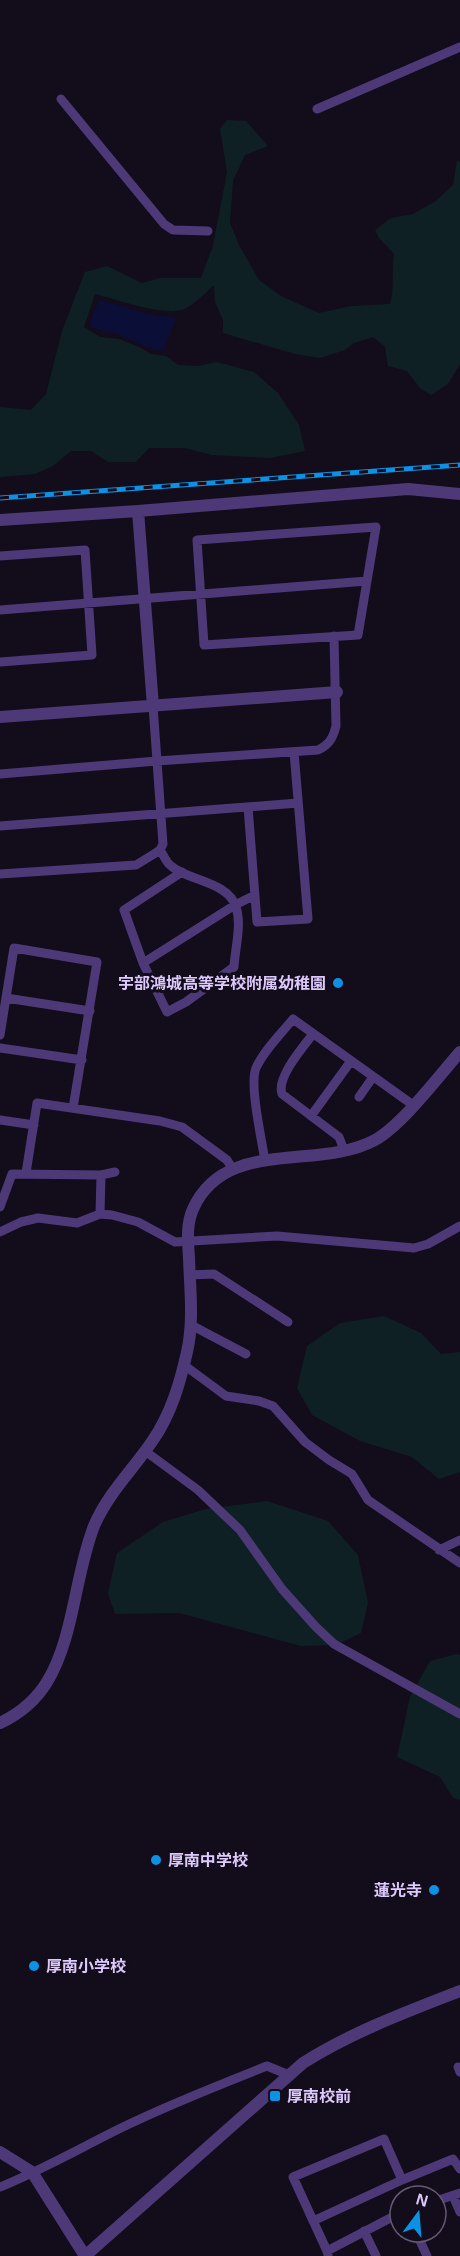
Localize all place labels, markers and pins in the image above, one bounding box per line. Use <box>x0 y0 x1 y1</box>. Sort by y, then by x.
place label: 宇部鴻城高等学校附属幼稚園 <box>118 974 326 992</box>
marker: 宇部鴻城高等学校附属幼稚園 <box>331 976 345 990</box>
place label: 厚南中学校 <box>168 1852 248 1869</box>
marker: 厚南中学校 <box>149 1853 163 1867</box>
place label: 蓮光寺 <box>374 1882 422 1899</box>
marker: 蓮光寺 <box>427 1883 441 1897</box>
place label: 厚南小学校 <box>46 1958 126 1975</box>
marker: 厚南小学校 <box>27 1959 41 1973</box>
place label: 厚南校前 <box>287 2088 351 2105</box>
marker: 厚南校前 <box>268 2089 282 2103</box>

